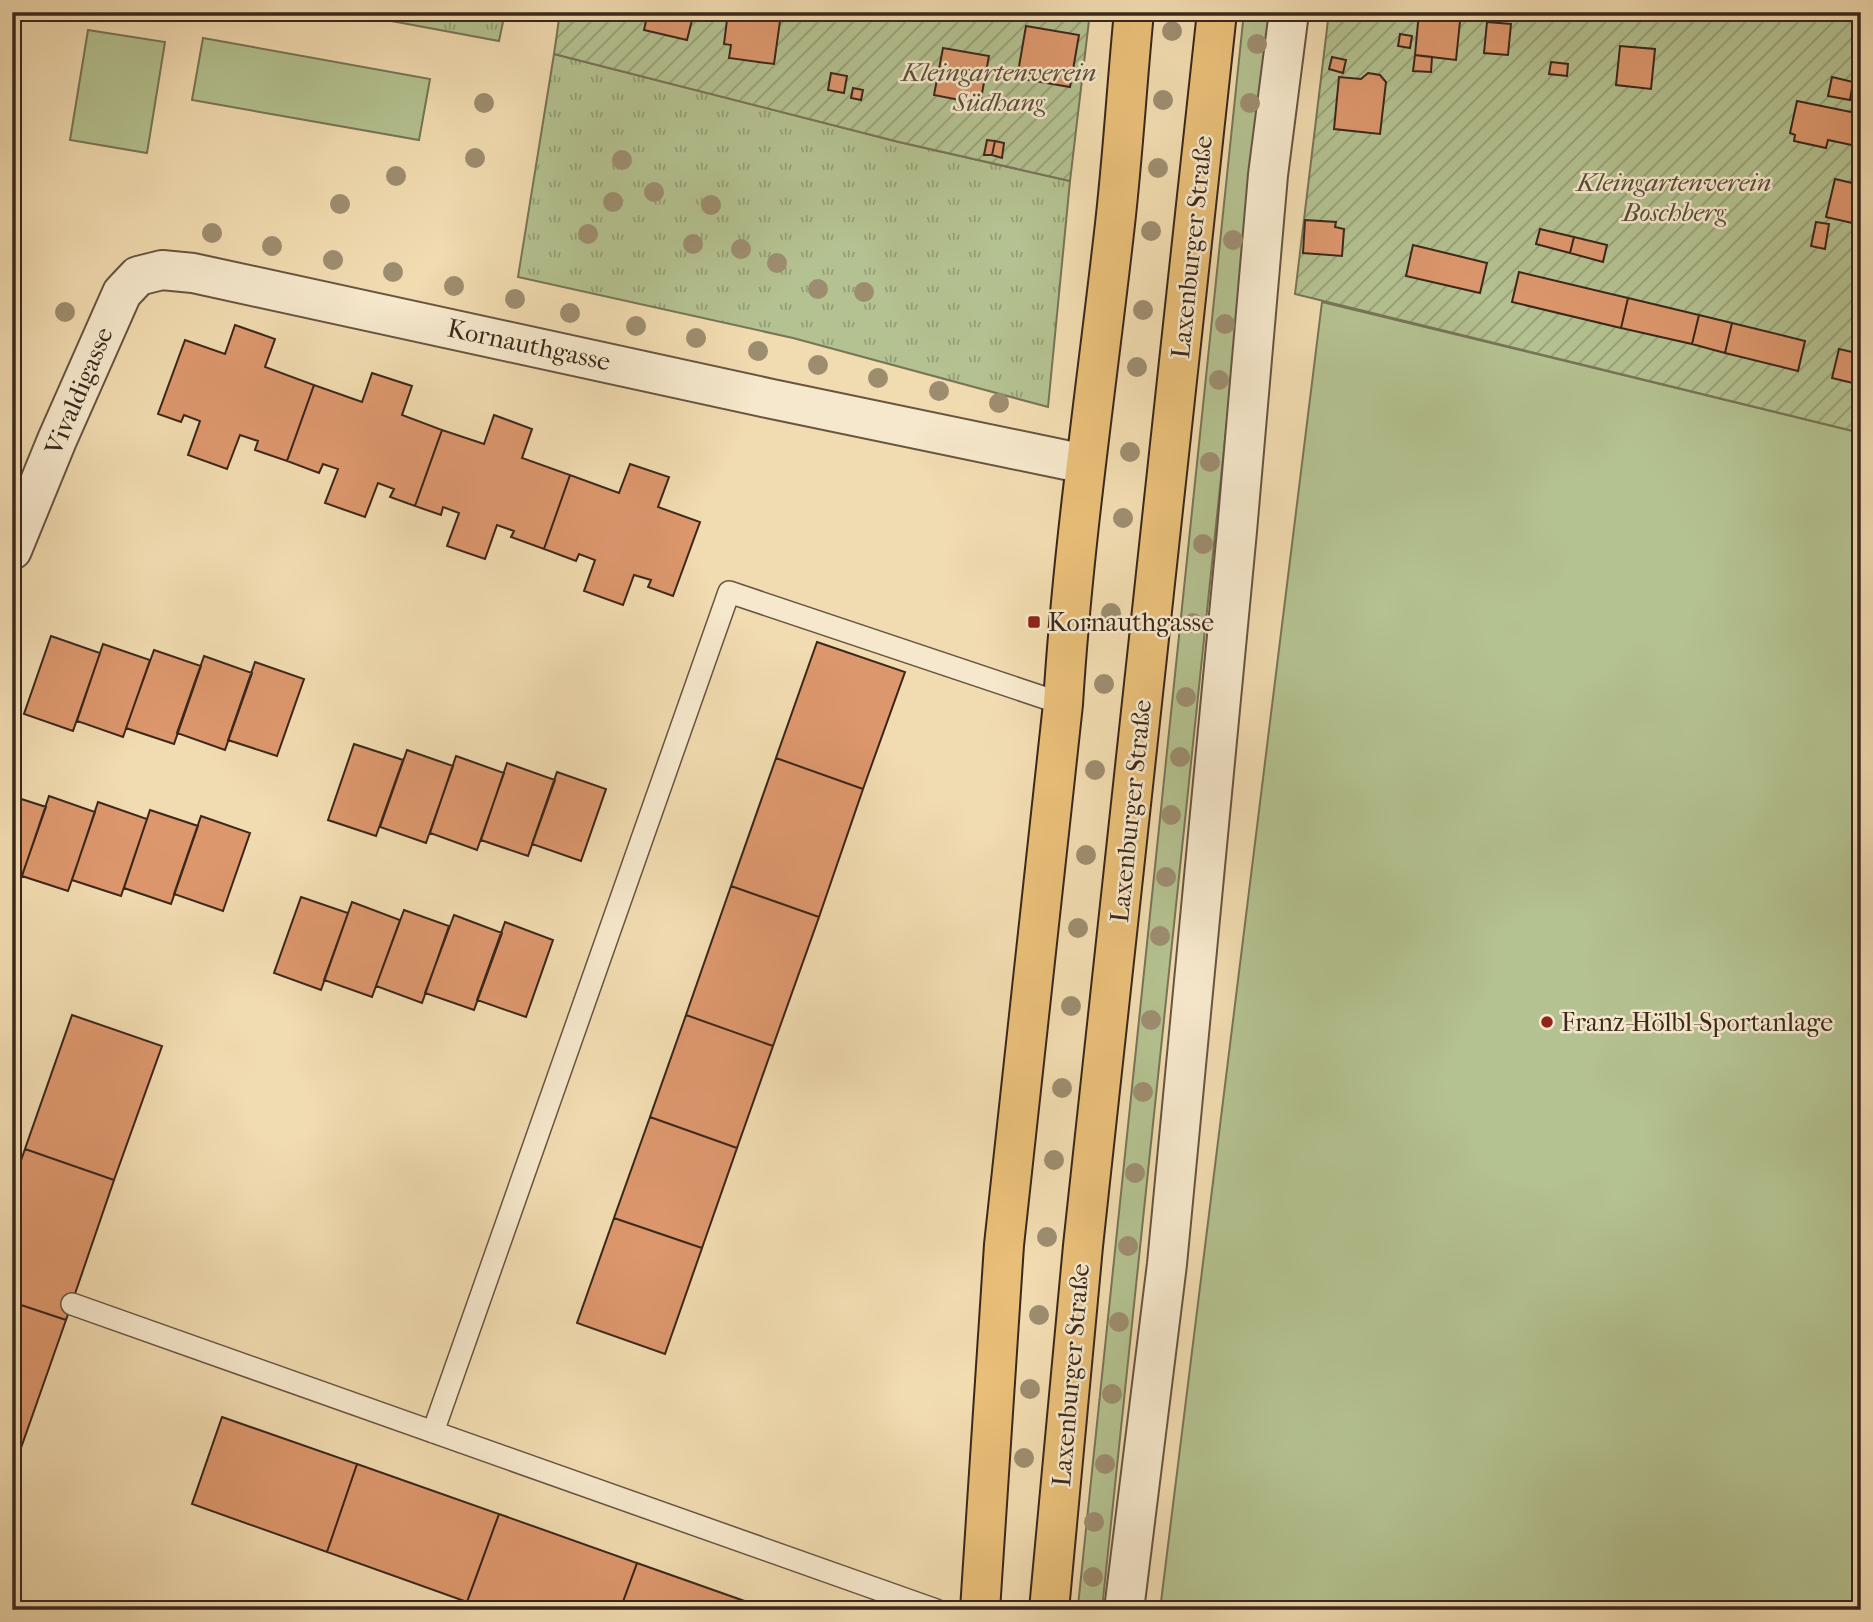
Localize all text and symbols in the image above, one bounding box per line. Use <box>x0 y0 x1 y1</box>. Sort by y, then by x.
park label: Kleingartenverein Südhang <box>900 57 1096 118</box>
street label: Laxenburger Straße <box>1165 134 1219 360</box>
park label: Kleingartenverein Boschberg <box>1575 167 1771 228</box>
street label: Kornauthgasse <box>445 313 614 377</box>
street label: Vivaldigasse <box>38 322 120 460</box>
place label: Kornauthgasse <box>1048 607 1214 638</box>
marker: Kornauthgasse <box>1026 614 1042 630</box>
street label: Laxenburger Straße <box>1104 698 1158 924</box>
place label: Franz-Hölbl-Sportanlage <box>1561 1007 1833 1038</box>
marker: Franz-Hölbl-Sportanlage <box>1539 1014 1555 1030</box>
street label: Laxenburger Straße <box>1046 1262 1096 1488</box>

